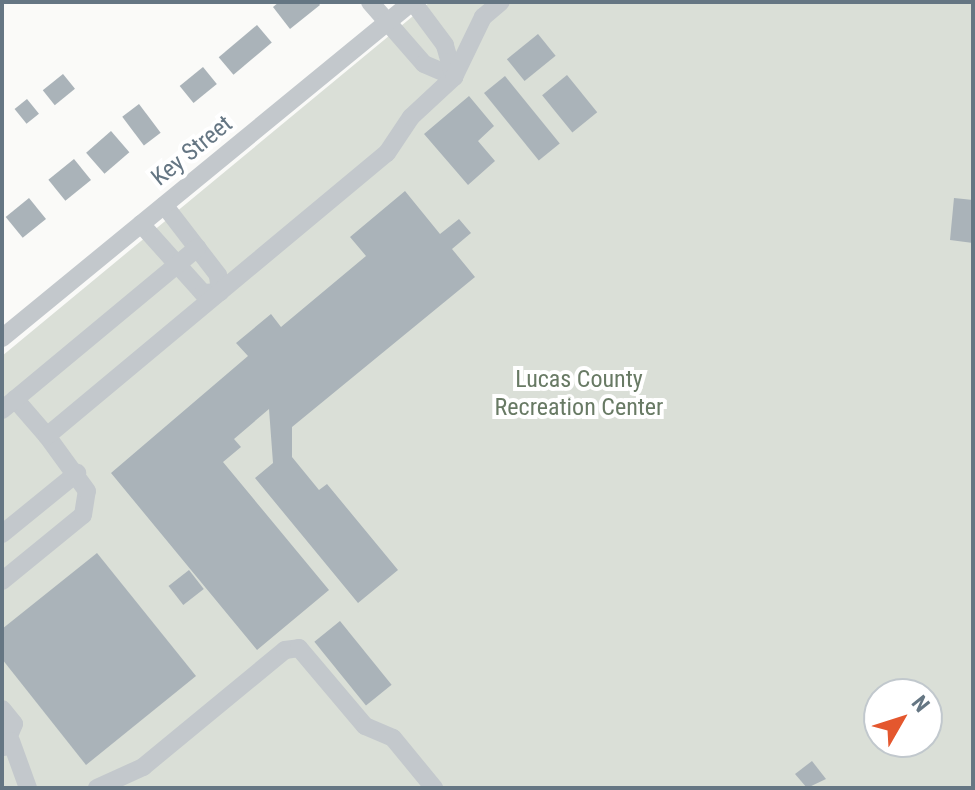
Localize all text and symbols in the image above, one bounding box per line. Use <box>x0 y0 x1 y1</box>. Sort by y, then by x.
street label: Key Street <box>146 110 238 192</box>
park label: Lucas County Recreation Center <box>495 366 663 422</box>
north arrow <box>863 678 943 758</box>
text: N <box>907 691 934 717</box>

